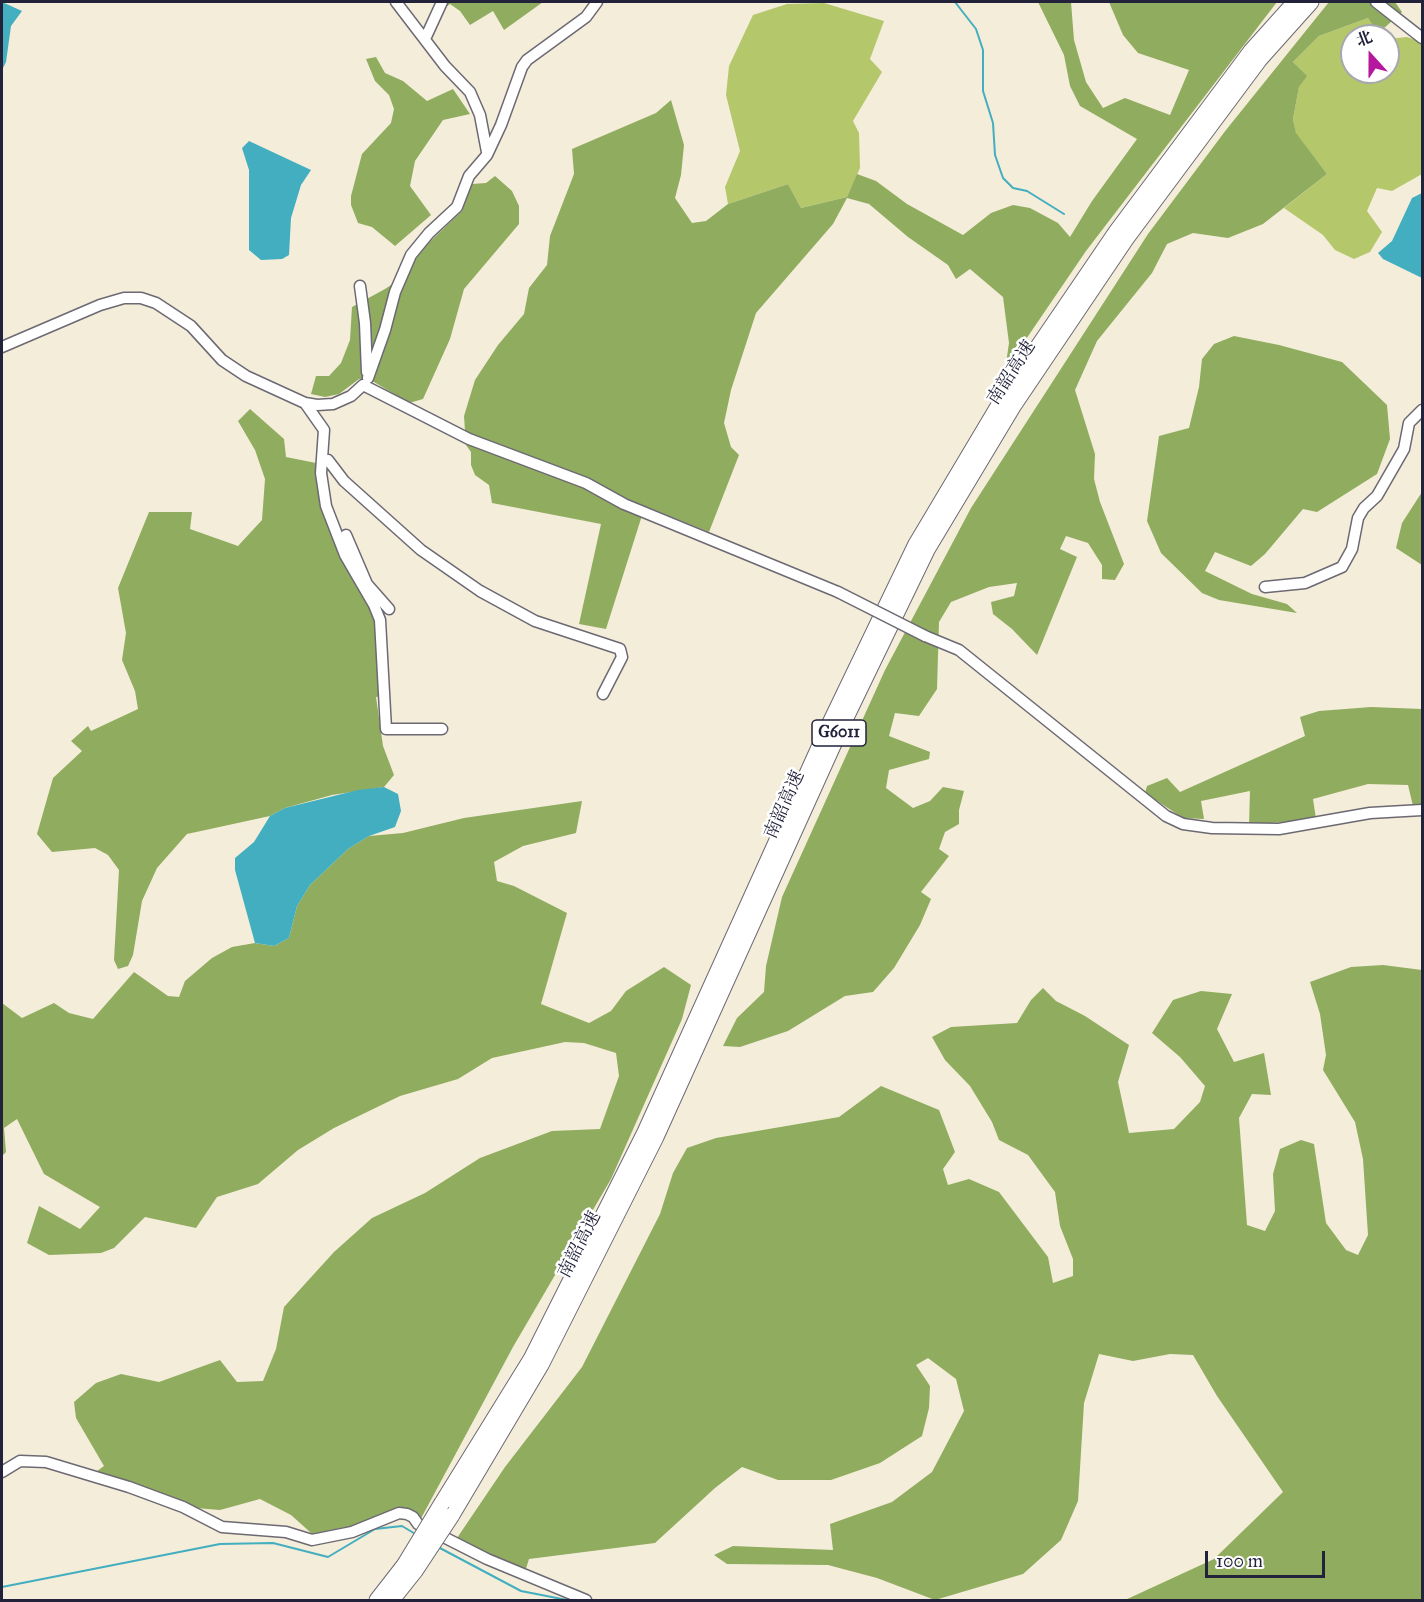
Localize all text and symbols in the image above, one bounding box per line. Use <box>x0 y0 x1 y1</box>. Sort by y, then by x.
north arrow <box>1340 24 1400 84</box>
text: 北 <box>1353 27 1375 50</box>
street label: 南韶高速 <box>983 337 1041 409</box>
road number: G6011 <box>812 720 866 746</box>
street label: 南韶高速 <box>760 768 810 842</box>
street label: 南韶高速 <box>554 1208 606 1282</box>
scale bar <box>1208 1539 1328 1577</box>
text: 100 m <box>1216 1550 1263 1572</box>

